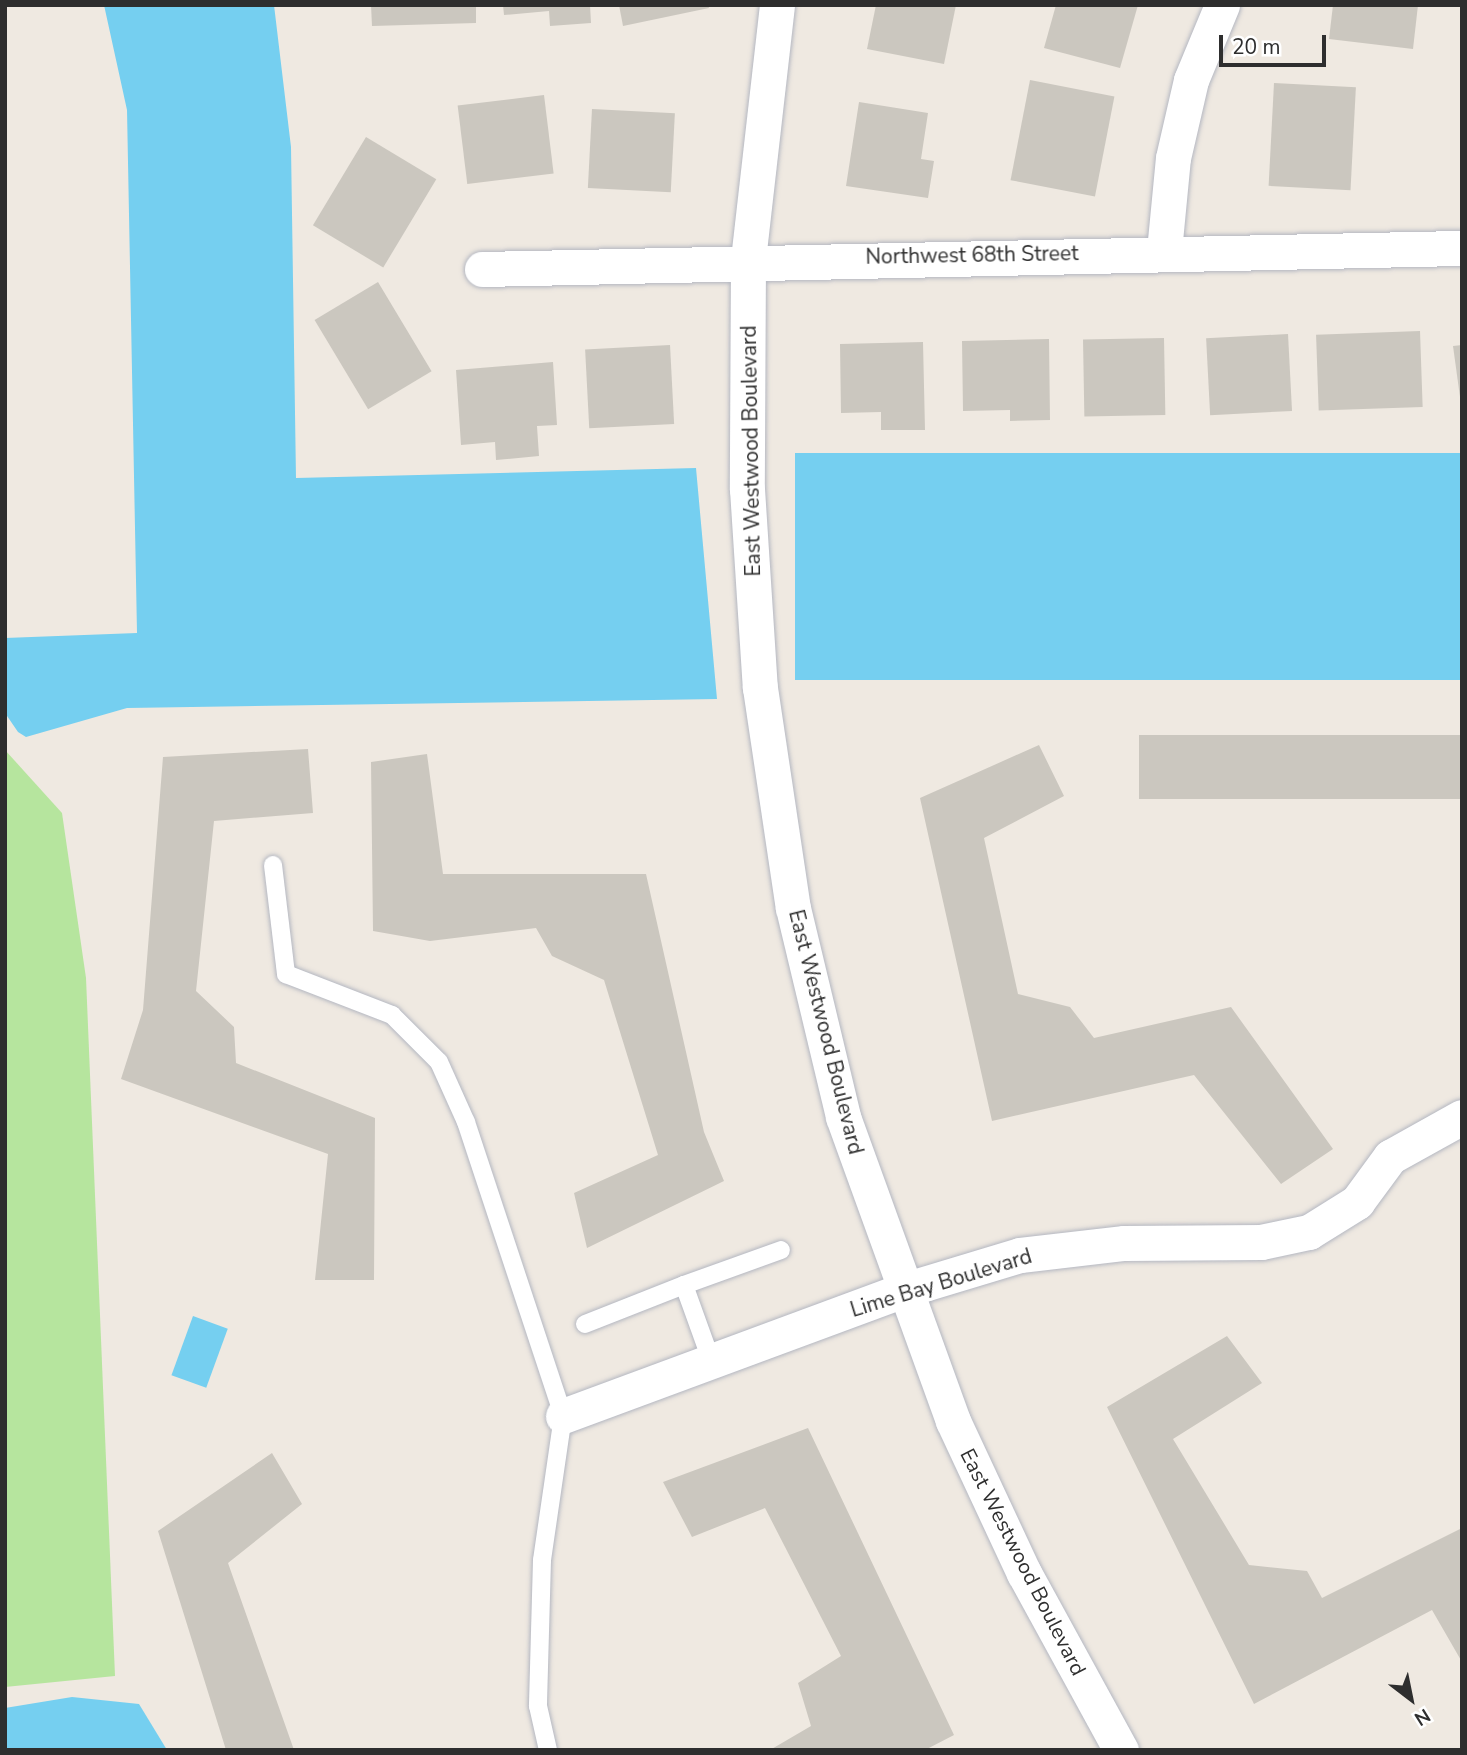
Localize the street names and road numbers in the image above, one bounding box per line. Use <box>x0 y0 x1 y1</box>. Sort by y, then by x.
street label: Northwest 68th Street <box>865 241 1079 269</box>
street label: East Westwood Boulevard <box>736 325 766 577</box>
street label: East Westwood Boulevard <box>783 907 869 1157</box>
street label: Lime Bay Boulevard <box>847 1243 1035 1323</box>
street label: East Westwood Boulevard <box>955 1444 1091 1680</box>

